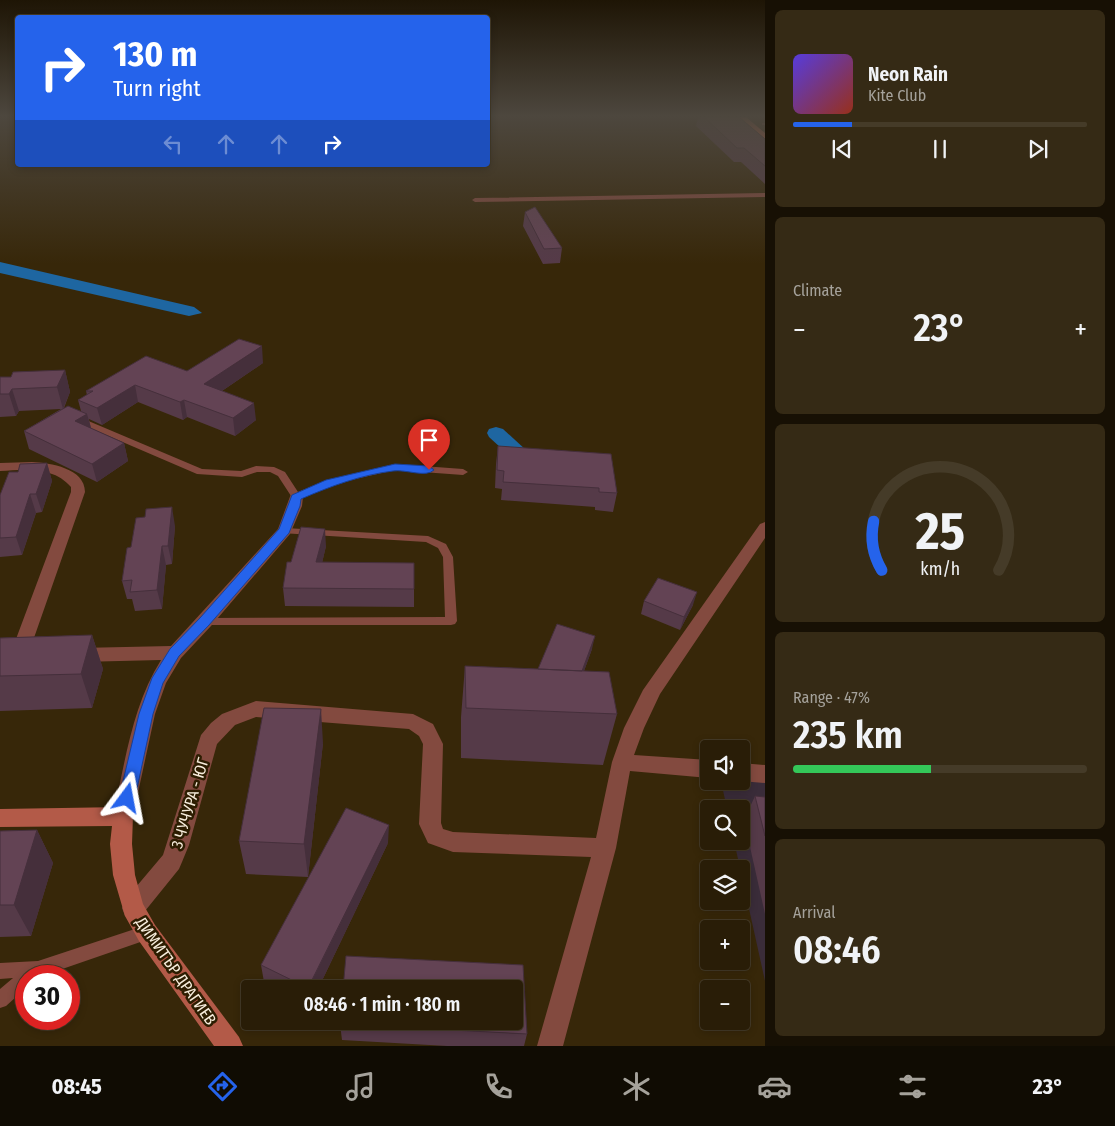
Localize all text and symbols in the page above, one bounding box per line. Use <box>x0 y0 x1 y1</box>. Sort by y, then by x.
text: 130 m <box>113 33 197 75</box>
icon: right <box>30 35 95 100</box>
text: Neon Rain <box>868 63 948 86</box>
text: Turn right <box>113 75 201 102</box>
text: Kite Club <box>868 86 926 105</box>
icon: left <box>159 130 187 158</box>
icon: ahead <box>212 130 240 158</box>
icon: ahead <box>265 130 293 158</box>
icon: right <box>318 130 346 158</box>
icon: previous <box>828 135 856 163</box>
icon: pause <box>926 135 954 163</box>
icon: next <box>1024 135 1052 163</box>
text: Climate <box>793 281 842 300</box>
text: 23° <box>913 305 966 351</box>
text: − <box>793 313 806 346</box>
text: + <box>1074 313 1087 346</box>
pin <box>408 419 450 470</box>
icon: arrive <box>415 426 443 454</box>
text: 25 <box>914 500 965 563</box>
text: km/h <box>920 558 960 580</box>
text: Range · 47% <box>793 688 870 707</box>
text: 235 km <box>793 712 903 758</box>
map controls <box>700 740 750 1030</box>
button: sound <box>700 740 750 790</box>
street label: 3 ЧУЧУРА - ЮГ <box>167 755 213 851</box>
position arrow <box>100 771 152 823</box>
button: search <box>700 800 750 850</box>
button: layers <box>700 860 750 910</box>
text: Arrival <box>793 903 835 922</box>
street label: ДИМИТЪР ДРАГИЕВ <box>131 913 220 1029</box>
button: + <box>700 920 750 970</box>
text: 08:46 <box>793 927 881 973</box>
speed limit sign: 30 <box>15 965 80 1030</box>
button: − <box>700 980 750 1030</box>
text: 08:46 · 1 min · 180 m <box>304 993 460 1016</box>
icon: directions <box>205 1069 240 1104</box>
icon: music <box>343 1069 378 1104</box>
icon: phone <box>481 1069 516 1104</box>
icon: climate <box>619 1069 654 1104</box>
icon: car <box>757 1069 792 1104</box>
icon: filters <box>895 1069 930 1104</box>
text: 08:45 <box>51 1073 102 1100</box>
text: 23° <box>1033 1073 1063 1100</box>

